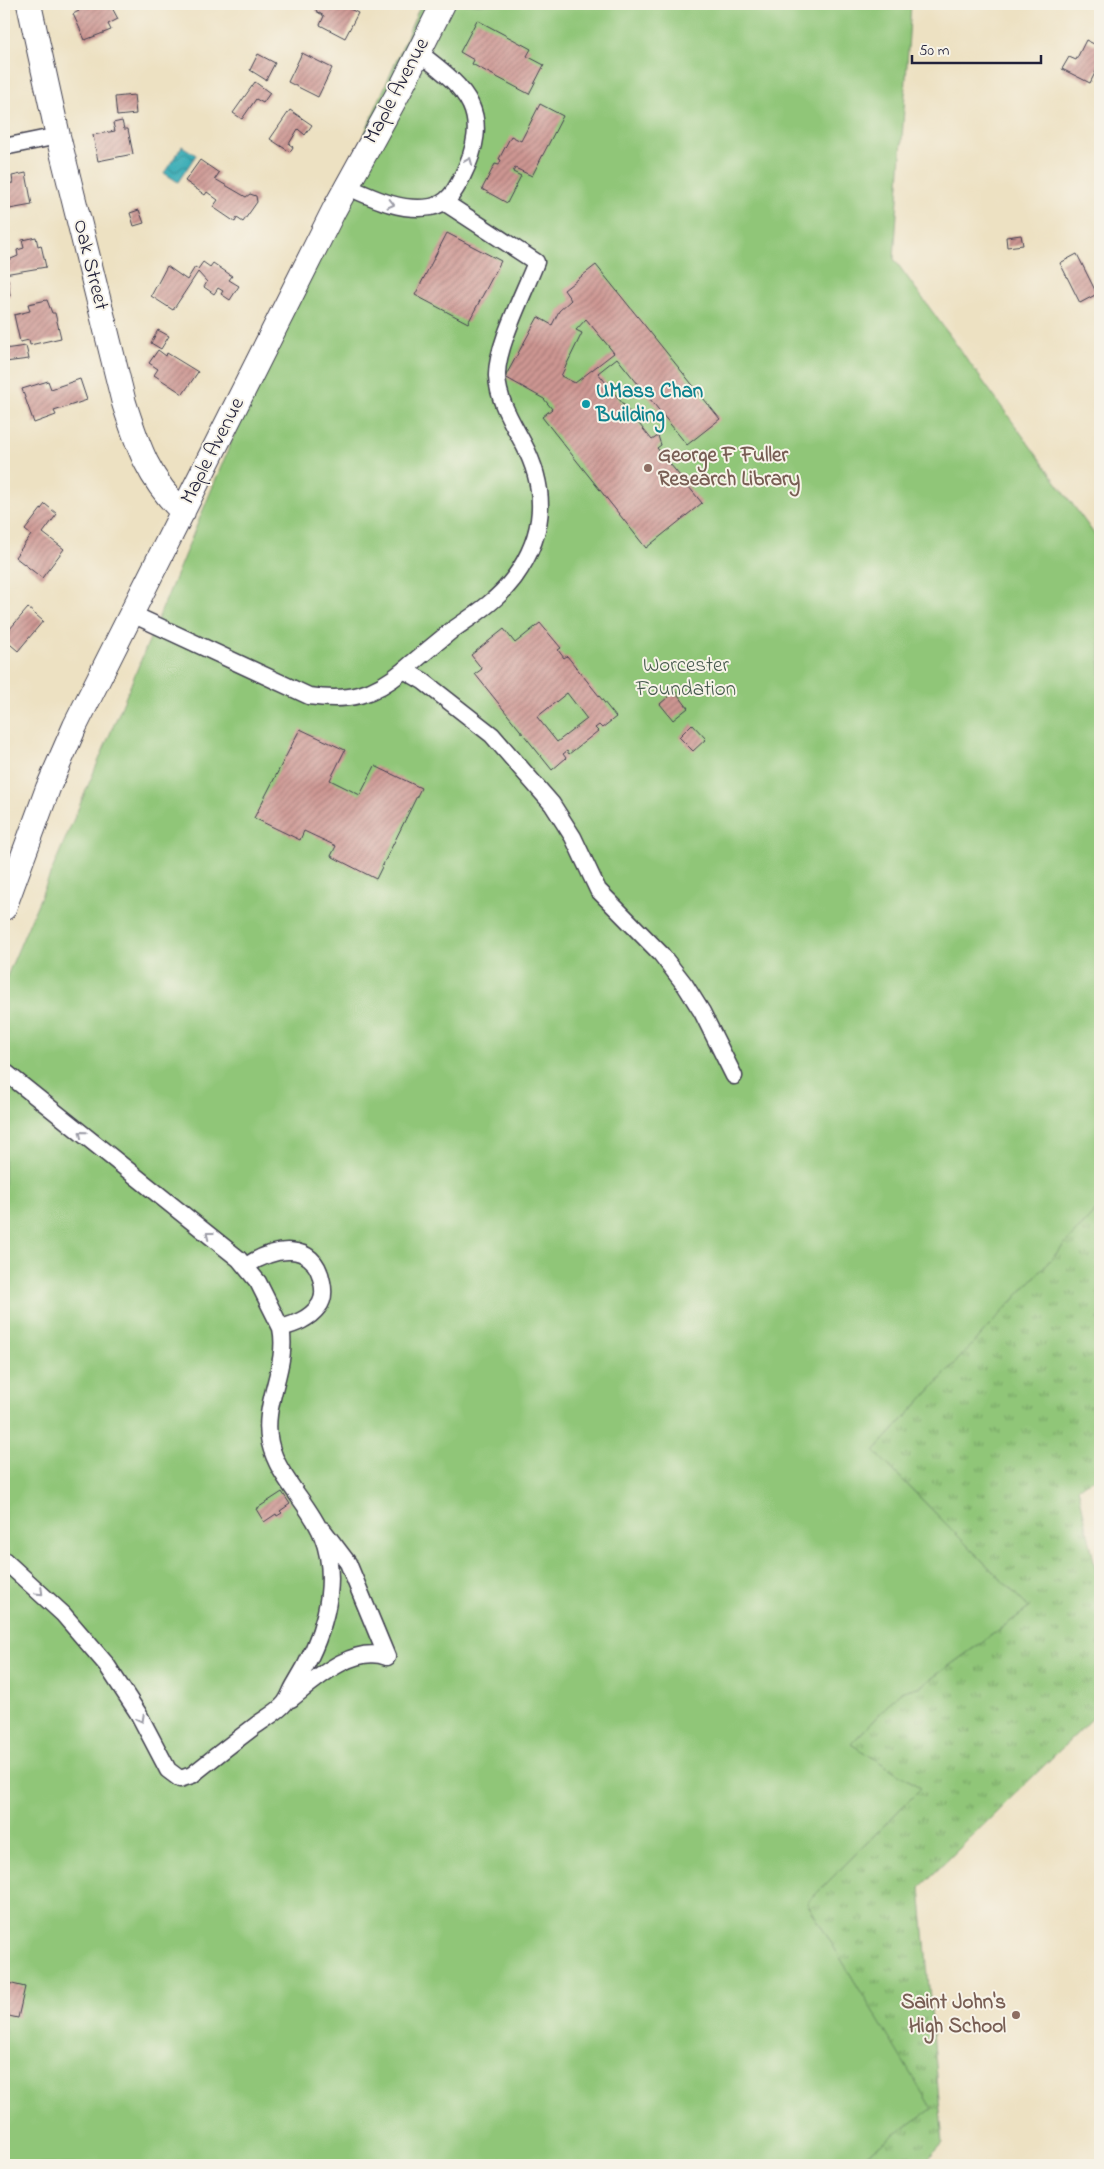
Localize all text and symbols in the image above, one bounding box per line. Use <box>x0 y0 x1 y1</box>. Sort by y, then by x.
street label: Maple Avenue <box>357 32 438 149</box>
scale bar <box>912 32 1040 64</box>
text: 50 m <box>919 40 950 62</box>
one-way arrow <box>463 157 473 166</box>
one-way arrow <box>387 198 396 209</box>
street label: Oak Street <box>64 216 116 314</box>
place label: UMass Chan Building <box>595 377 703 433</box>
street label: Maple Avenue <box>173 392 253 509</box>
marker: UMass Chan Building <box>580 398 592 410</box>
place label: George F Fuller Research Library <box>658 441 801 497</box>
marker: George F Fuller Research Library <box>642 462 654 474</box>
park label: Worcester Foundation <box>635 651 736 705</box>
one-way arrow <box>78 1130 87 1139</box>
one-way arrow <box>206 1232 215 1240</box>
one-way arrow <box>35 1586 44 1595</box>
one-way arrow <box>134 1714 144 1723</box>
place label: Saint John's High School <box>901 1988 1006 2044</box>
marker: Saint John's High School <box>1010 2009 1022 2021</box>

